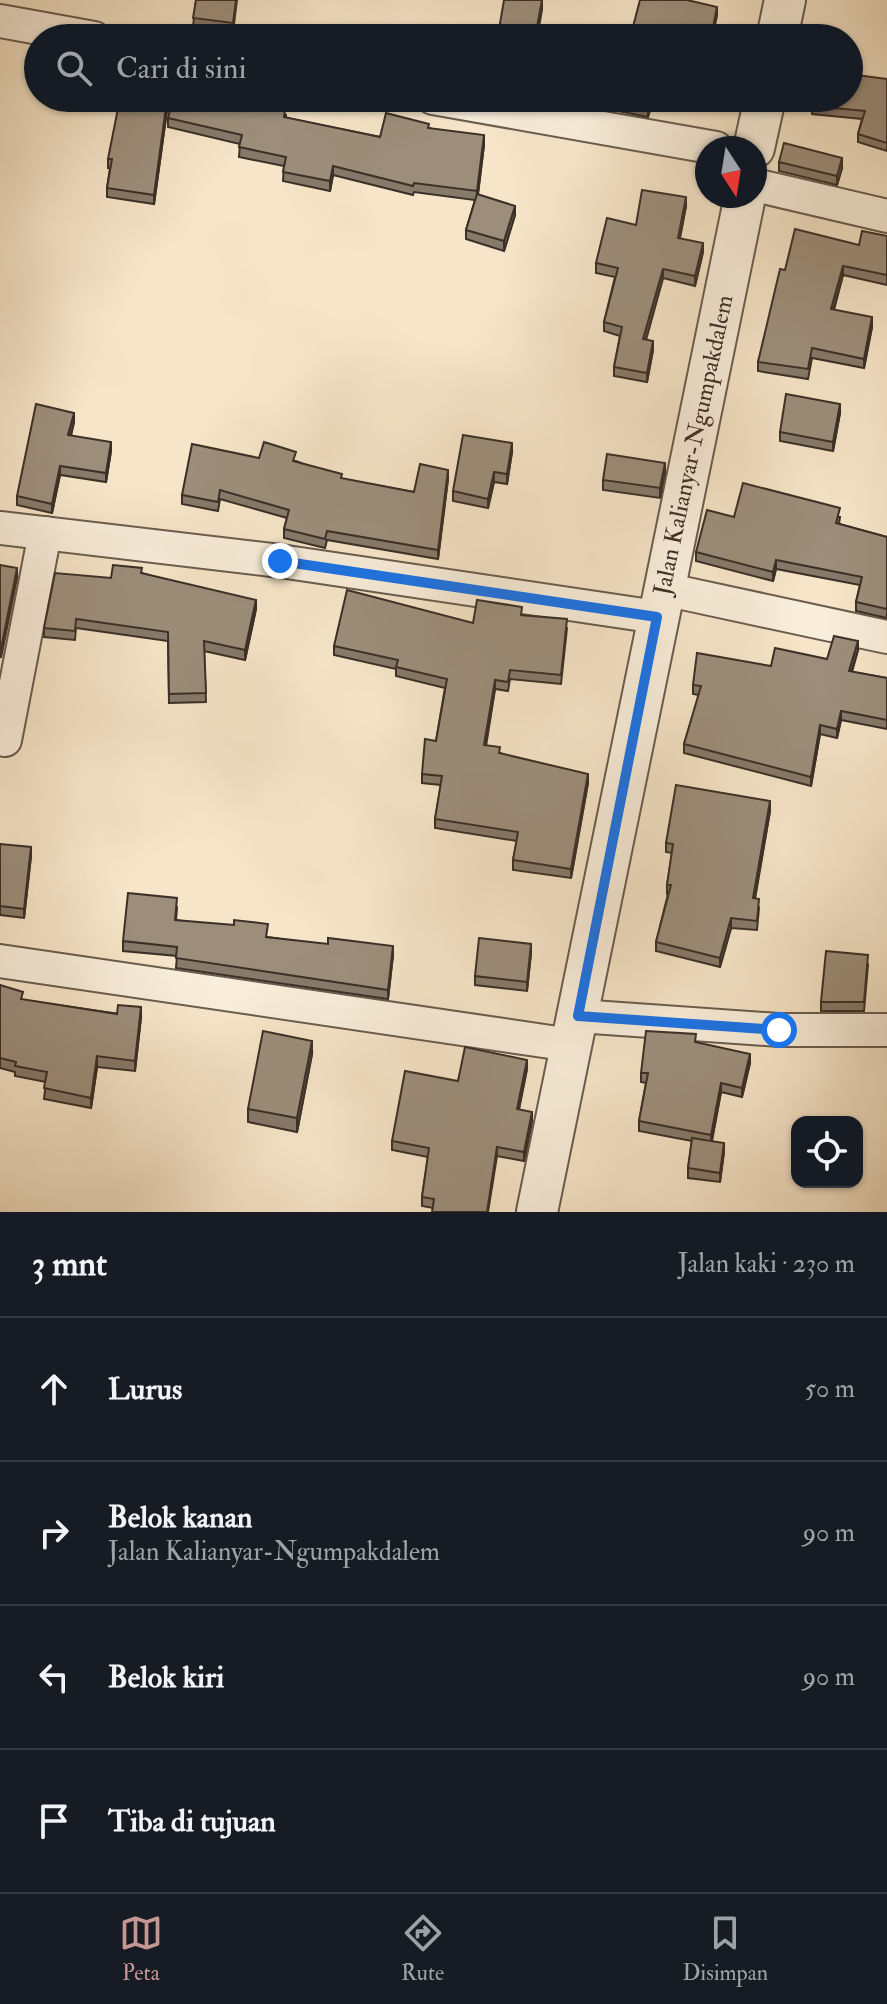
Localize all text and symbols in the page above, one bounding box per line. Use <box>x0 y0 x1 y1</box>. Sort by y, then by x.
search box <box>24 24 863 112</box>
icon: search <box>52 46 96 90</box>
text: Cari di sini <box>116 50 246 87</box>
north arrow <box>695 136 767 208</box>
street label: Jalan Kalianyar-Ngumpakdalem <box>646 292 741 599</box>
route end <box>262 543 298 579</box>
route start <box>761 1012 797 1048</box>
map controls <box>791 1116 863 1188</box>
button: locate <box>791 1116 863 1188</box>
text: 3 mnt <box>32 1243 107 1286</box>
text: Jalan kaki · 230 m <box>678 1248 855 1280</box>
icon: ahead <box>32 1367 76 1411</box>
text: Lurus <box>108 1371 182 1408</box>
text: 50 m <box>805 1373 855 1405</box>
text: Belok kanan <box>108 1499 252 1536</box>
icon: right <box>32 1511 76 1555</box>
text: 90 m <box>803 1517 855 1549</box>
text: Jalan Kalianyar-Ngumpakdalem <box>108 1536 440 1568</box>
icon: left <box>32 1655 76 1699</box>
text: Belok kiri <box>108 1659 224 1696</box>
text: 90 m <box>803 1661 855 1693</box>
icon: arrive <box>32 1799 76 1843</box>
text: Tiba di tujuan <box>108 1803 276 1840</box>
tab: Peta <box>119 1911 163 1987</box>
tab: Rute <box>401 1911 445 1987</box>
tab: Disimpan <box>682 1911 768 1987</box>

